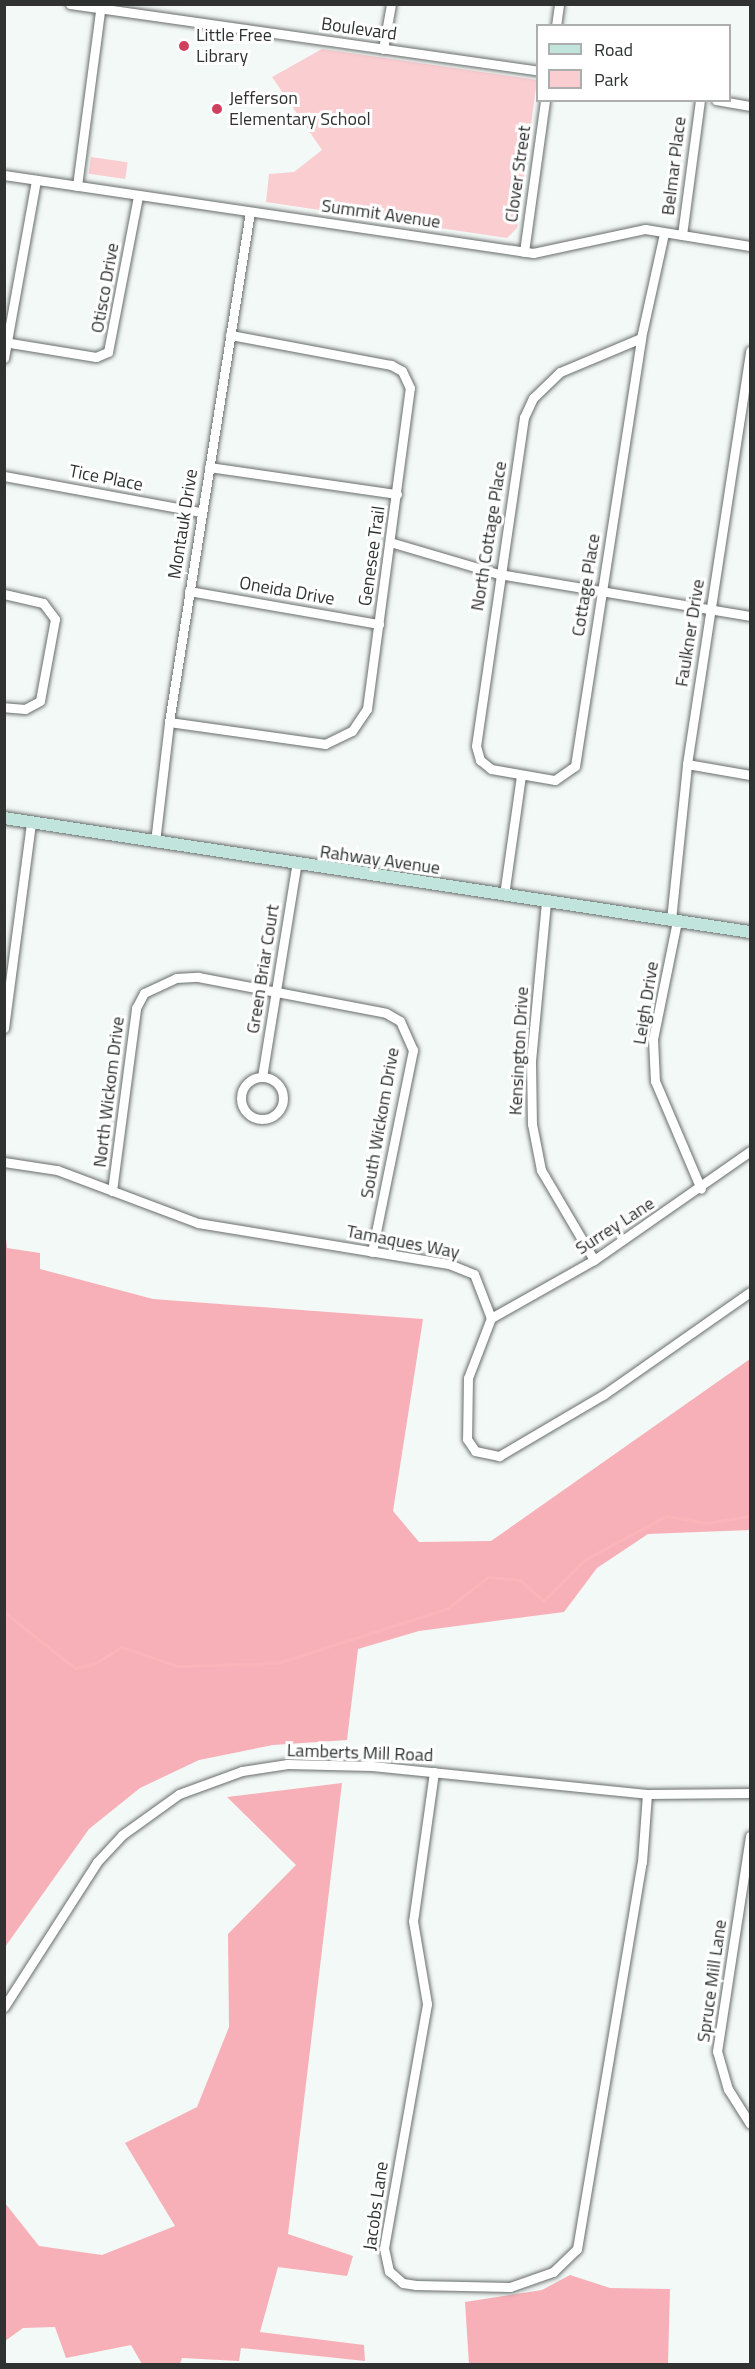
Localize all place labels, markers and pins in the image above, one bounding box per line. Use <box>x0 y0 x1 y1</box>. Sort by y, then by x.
place label: Little Free Library <box>196 25 272 68</box>
marker: Little Free Library <box>177 39 191 53</box>
place label: Jefferson Elementary School <box>229 88 371 130</box>
marker: Jefferson Elementary School <box>210 102 224 116</box>

